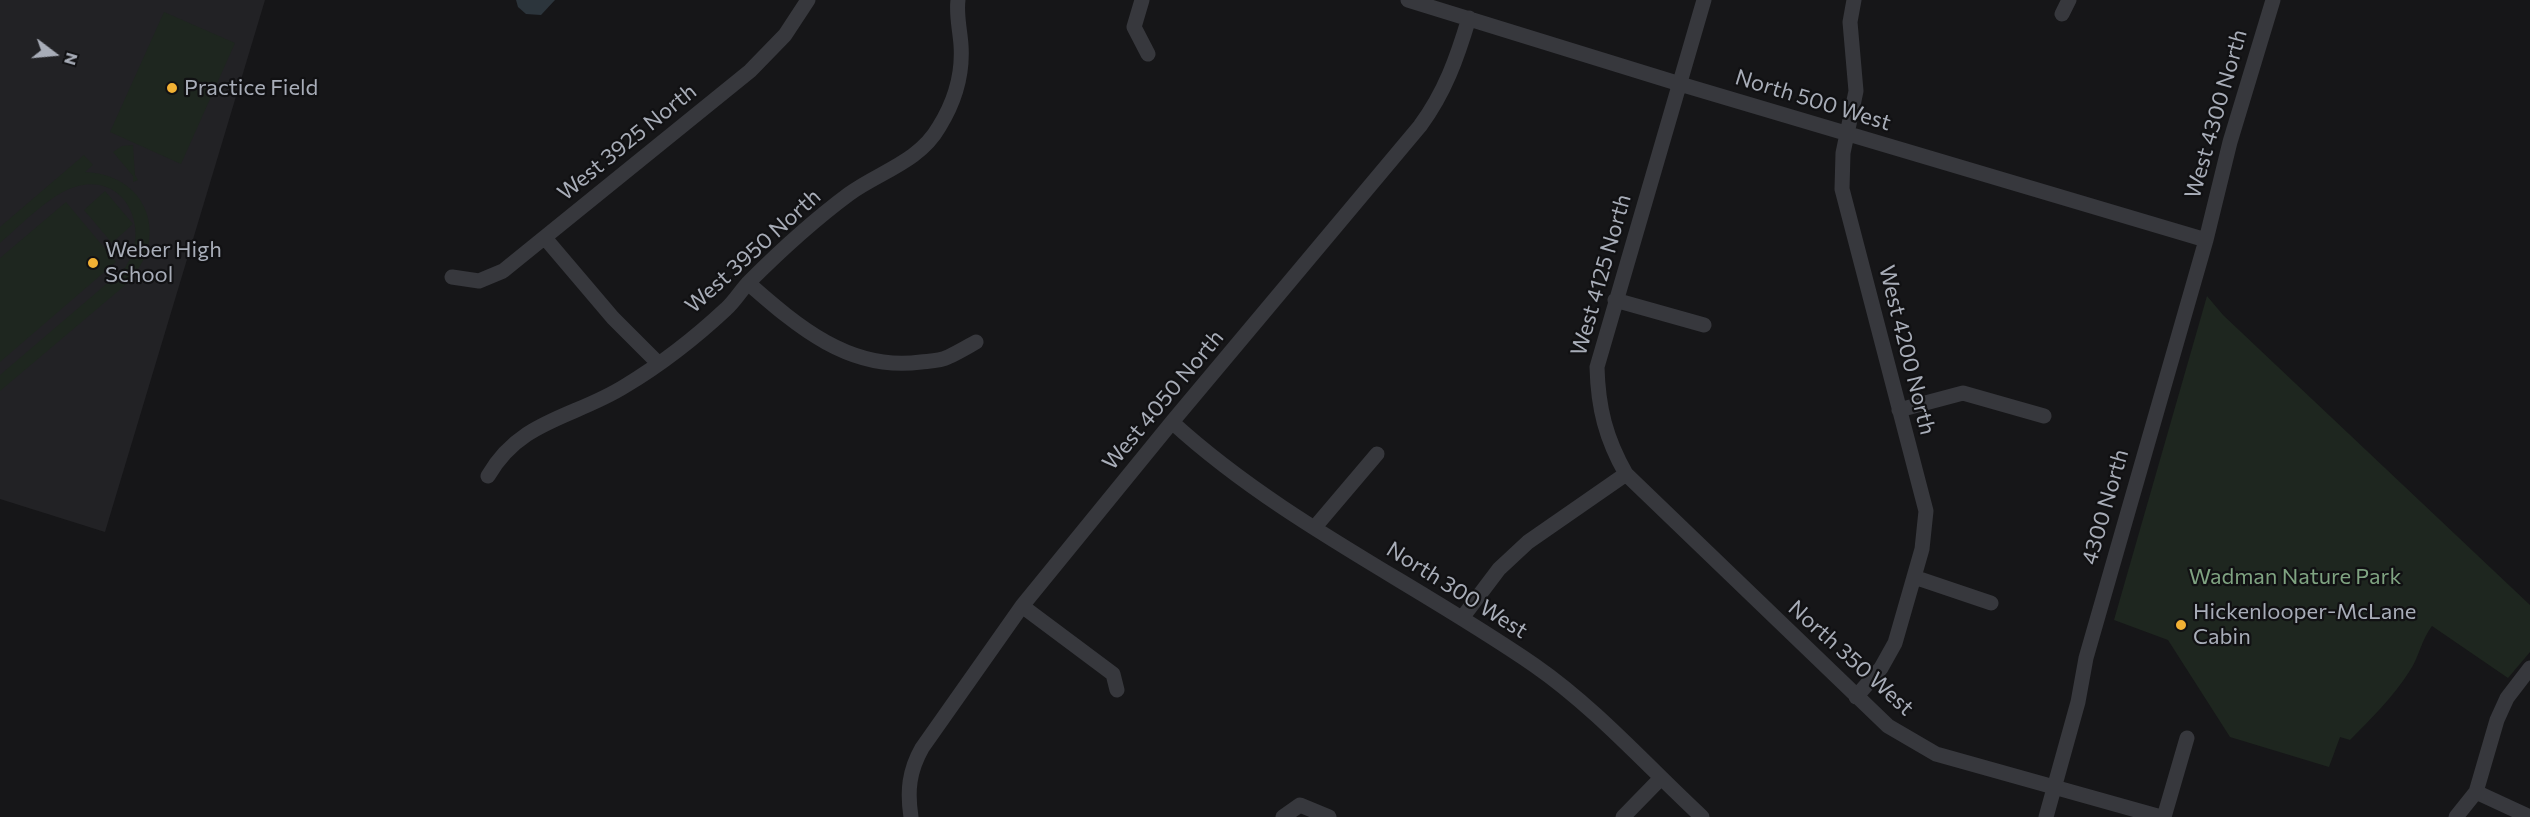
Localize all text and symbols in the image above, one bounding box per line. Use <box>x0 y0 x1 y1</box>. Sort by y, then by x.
north arrow <box>24 24 84 84</box>
street label: West 4300 North <box>2179 26 2253 202</box>
text: N <box>61 51 83 67</box>
street label: North 500 West <box>1732 64 1894 136</box>
place label: Practice Field <box>184 75 318 101</box>
street label: West 3925 North <box>552 78 702 206</box>
marker: Practice Field <box>165 81 179 95</box>
street label: West 3950 North <box>680 183 826 319</box>
street label: West 4125 North <box>1565 191 1637 359</box>
place label: Weber High School <box>105 237 222 288</box>
marker: Weber High School <box>86 256 100 270</box>
street label: West 4200 North <box>1873 262 1941 438</box>
street label: West 4050 North <box>1097 325 1229 475</box>
street label: 4300 North <box>2076 446 2134 568</box>
street label: North 300 West <box>1382 536 1532 644</box>
park label: Wadman Nature Park <box>2189 564 2401 590</box>
street label: North 350 West <box>1783 595 1919 721</box>
place label: Hickenlooper-McLane Cabin <box>2193 599 2416 650</box>
marker: Hickenlooper-McLane Cabin <box>2174 618 2188 632</box>

